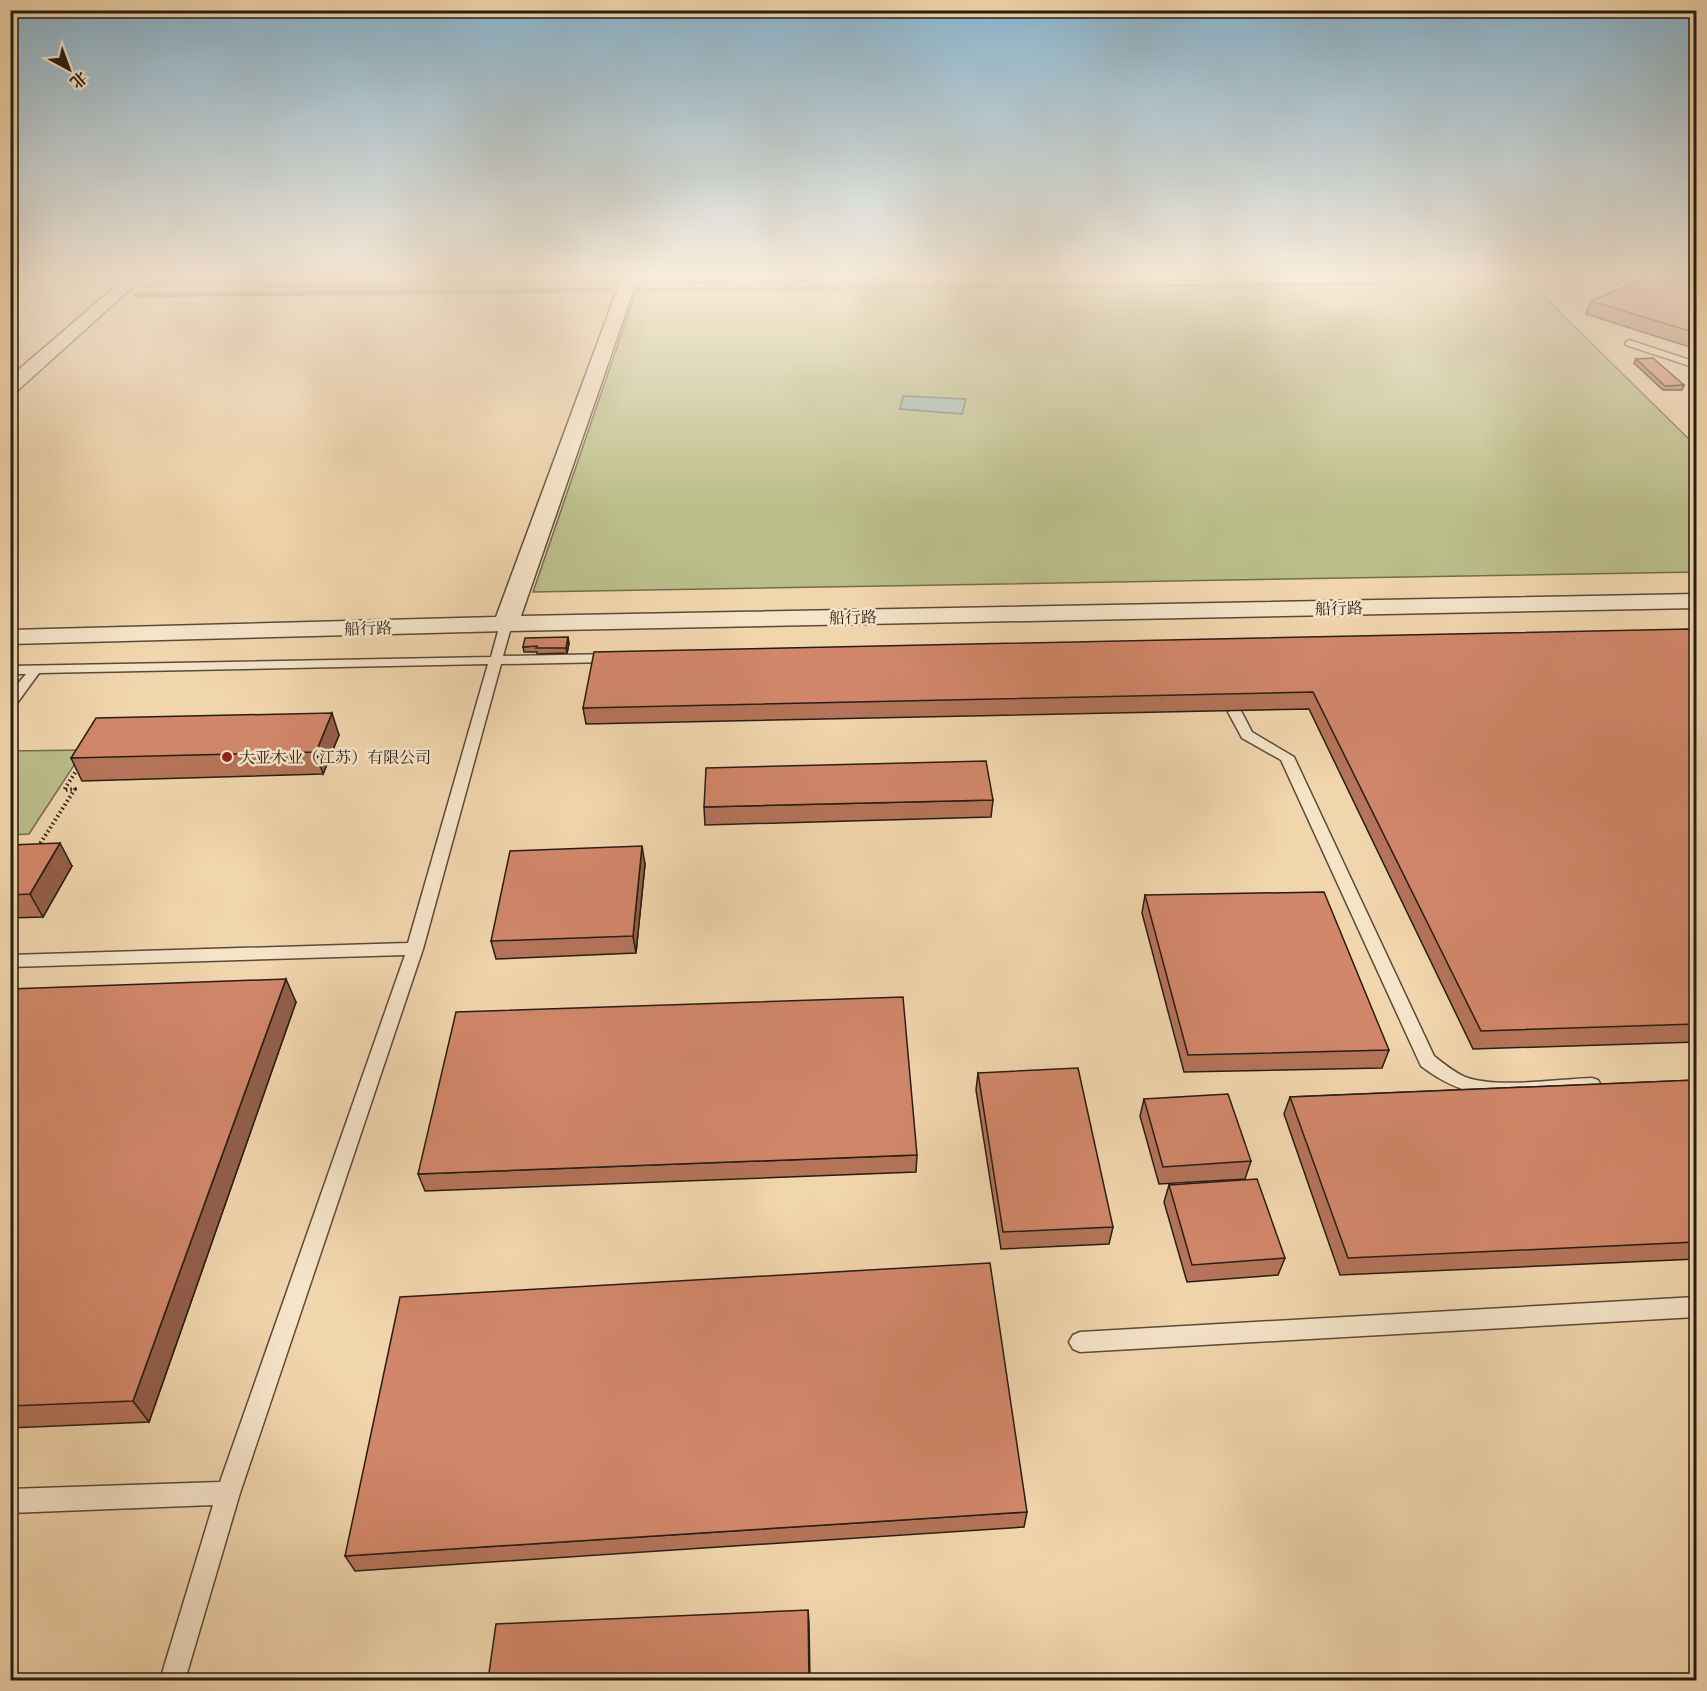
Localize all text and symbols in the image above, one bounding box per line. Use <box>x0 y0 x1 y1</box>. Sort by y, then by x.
north arrow <box>39 39 99 99</box>
text: 北 <box>65 66 90 92</box>
street label: 船行路 <box>1315 600 1363 620</box>
street label: 船行路 <box>829 609 877 629</box>
street label: 船行路 <box>344 619 392 641</box>
place label: 大亚木业（江苏）有限公司 <box>239 749 431 769</box>
marker: 大亚木业（江苏）有限公司 <box>220 750 234 764</box>

